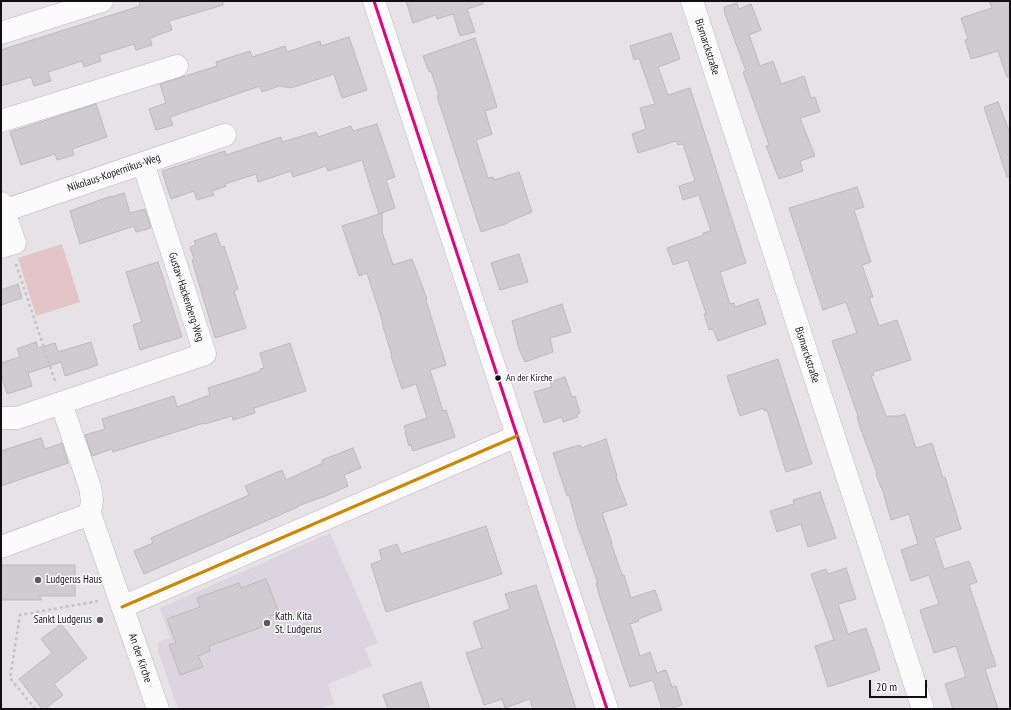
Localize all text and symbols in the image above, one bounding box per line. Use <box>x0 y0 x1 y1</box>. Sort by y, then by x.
street label: Bismarckstraße <box>692 17 722 77</box>
street label: Nikolaus-Kopernikus-Weg <box>66 151 162 195</box>
street label: Gustav-Hackenberg-Weg <box>165 251 207 343</box>
street label: Bismarckstraße <box>792 325 822 385</box>
place label: An der Kirche <box>506 372 552 384</box>
marker: An der Kirche <box>493 373 503 383</box>
place label: Ludgerus Haus <box>46 573 102 587</box>
marker: Ludgerus Haus <box>33 575 43 585</box>
place label: Kath. Kita St. Ludgerus <box>275 610 322 636</box>
place label: Sankt Ludgerus <box>34 613 92 627</box>
marker: Sankt Ludgerus <box>95 615 105 625</box>
marker: Kath. Kita St. Ludgerus <box>262 618 272 628</box>
street label: An der Kirche <box>125 632 155 684</box>
scale bar <box>871 672 929 698</box>
text: 20 m <box>876 679 897 694</box>

